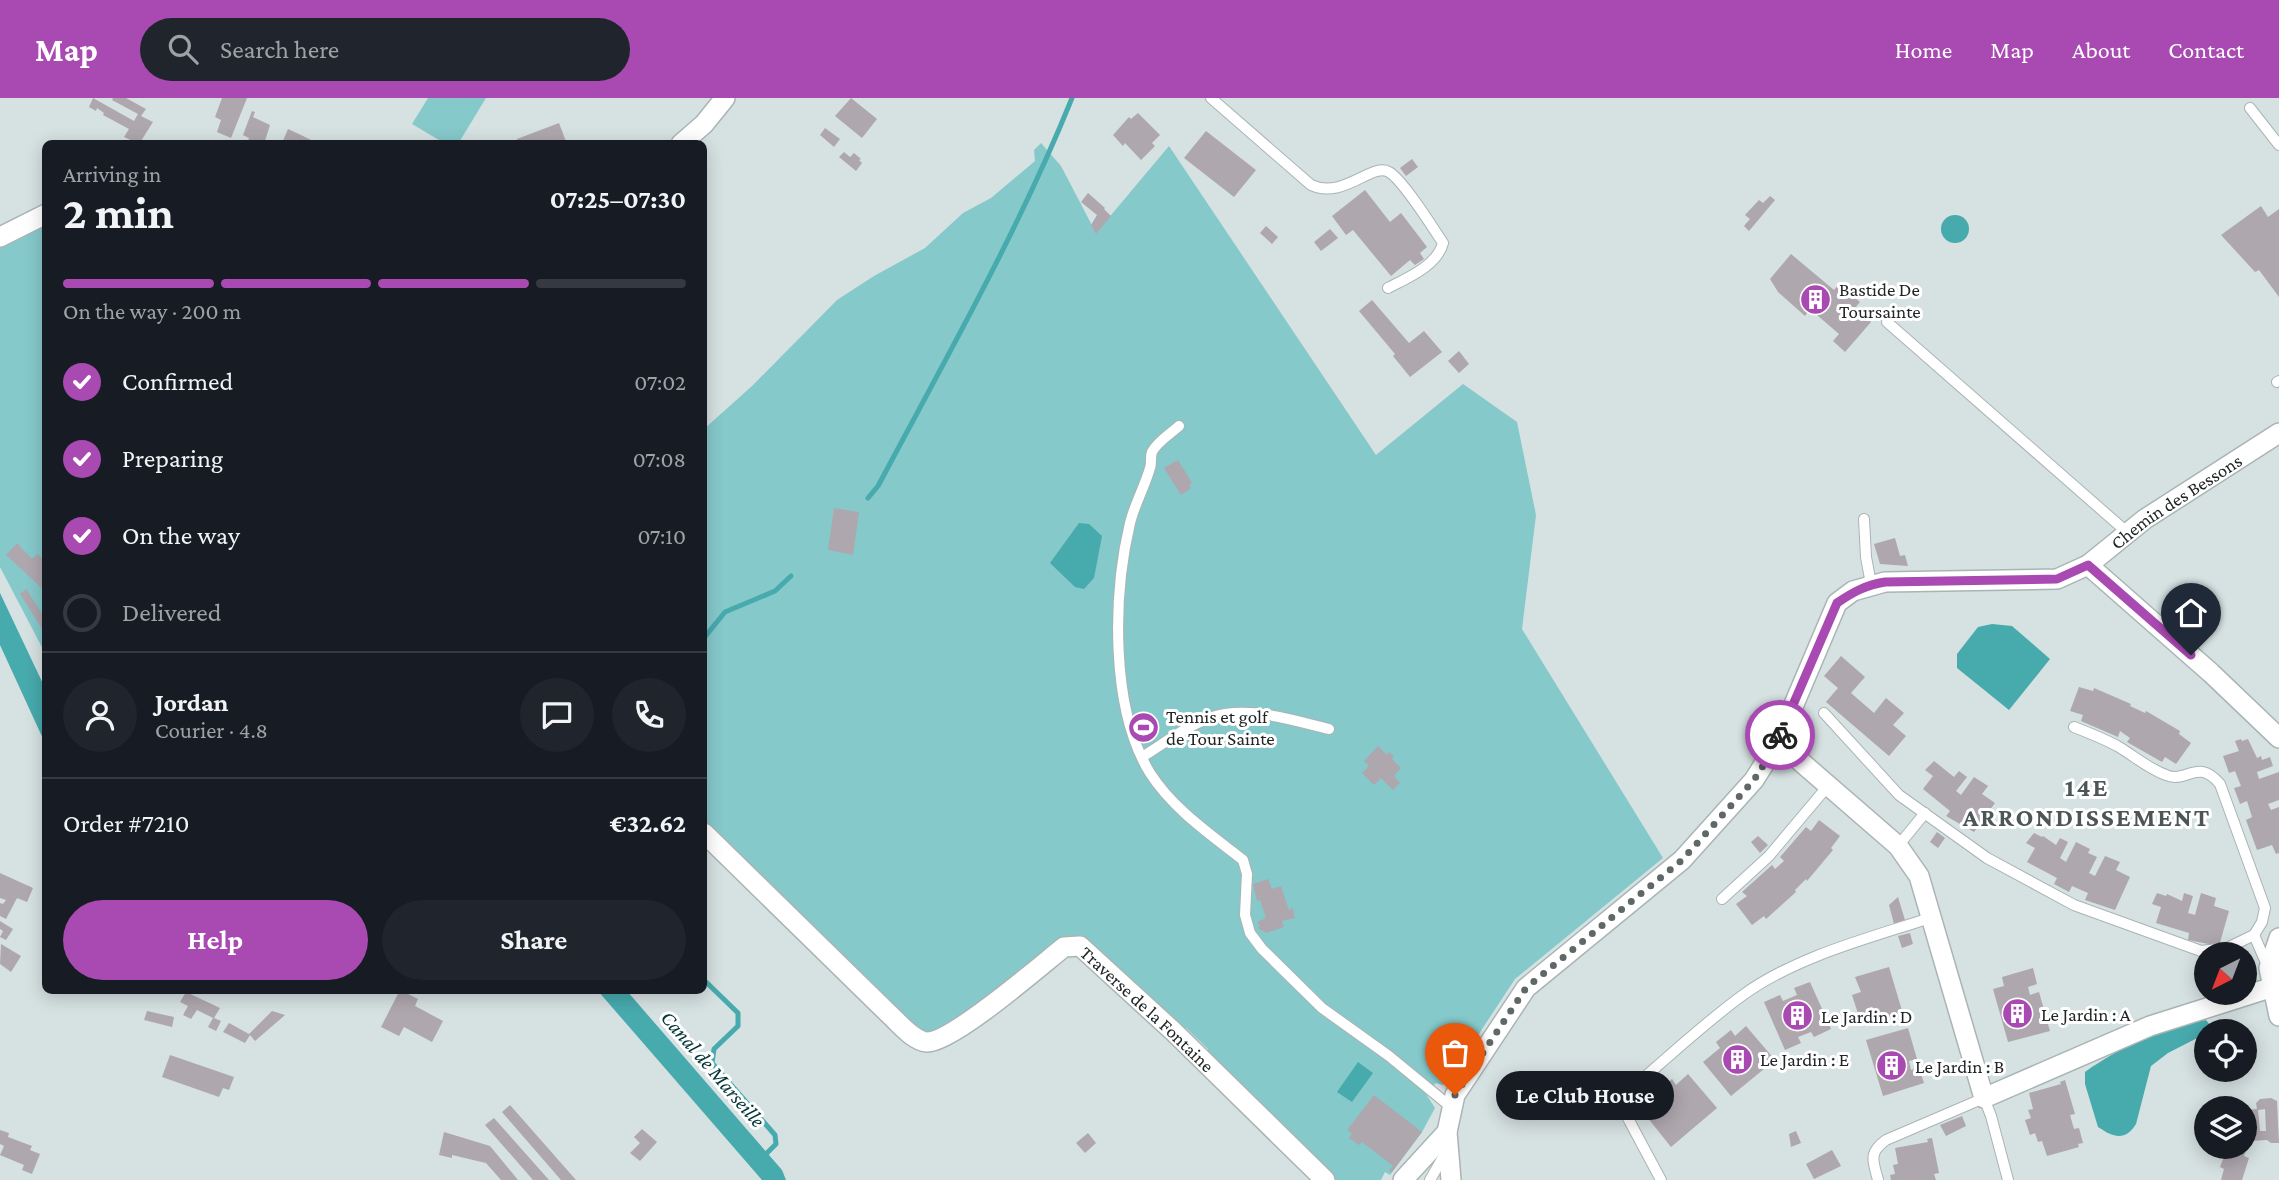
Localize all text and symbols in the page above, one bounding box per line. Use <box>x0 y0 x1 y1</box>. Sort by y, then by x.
search box <box>140 18 630 81</box>
icon: search <box>164 30 202 68</box>
text: Map <box>35 31 98 68</box>
text: Search here <box>220 35 339 64</box>
text: Home <box>1895 36 1952 63</box>
text: Map <box>1990 36 2034 63</box>
text: About <box>2072 36 2130 63</box>
text: Contact <box>2168 36 2244 63</box>
text: Arriving in <box>63 161 161 187</box>
text: 07:25–07:30 <box>550 185 686 214</box>
text: 2 min <box>63 187 174 238</box>
place label: Bastide De Toursainte <box>1839 279 1921 322</box>
building icon: Bastide De Toursainte <box>1799 283 1833 317</box>
text: On the way · 200 m <box>63 298 241 324</box>
icon: check <box>63 363 101 401</box>
text: Confirmed <box>122 367 233 396</box>
text: 07:02 <box>634 369 686 395</box>
icon: check <box>63 440 101 478</box>
text: Preparing <box>122 444 223 473</box>
text: 07:08 <box>633 446 686 472</box>
street label: Chemin des Bessons <box>2106 449 2246 553</box>
icon: check <box>63 517 101 555</box>
text: On the way <box>122 521 240 550</box>
text: 07:10 <box>637 523 686 549</box>
pin <box>2161 583 2221 655</box>
icon: home <box>2172 594 2210 632</box>
text: Delivered <box>122 598 221 627</box>
button: person <box>63 678 137 752</box>
button: chat <box>520 678 594 752</box>
button: phone <box>612 678 686 752</box>
text: Jordan <box>155 688 229 717</box>
courier <box>1745 700 1815 770</box>
place label: Tennis et golf de Tour Sainte <box>1166 706 1275 749</box>
sports icon: Tennis et golf de Tour Sainte <box>1126 710 1160 744</box>
icon: bike <box>1761 716 1799 754</box>
text: Courier · 4.8 <box>155 717 268 743</box>
district label: 14E ARRONDISSEMENT <box>1962 773 2211 832</box>
text: Order #7210 <box>63 809 189 838</box>
text: €32.62 <box>609 809 686 838</box>
button: Help <box>63 900 368 980</box>
button: Share <box>382 900 686 980</box>
street label: Traverse de la Fontaine <box>1076 941 1219 1076</box>
north arrow <box>2194 942 2258 1004</box>
map controls <box>2194 942 2257 1159</box>
building icon: Le Jardin : A <box>2001 997 2035 1031</box>
building icon: Le Jardin : D <box>1781 999 1815 1033</box>
place label: Le Jardin : A <box>2041 1004 2131 1025</box>
water label: Canal de Marseille <box>656 1006 770 1132</box>
place label: Le Jardin : D <box>1821 1006 1912 1027</box>
button: locate <box>2194 1019 2257 1082</box>
pin <box>1425 1023 1485 1095</box>
icon: bag <box>1436 1034 1474 1072</box>
building icon: Le Jardin : E <box>1720 1042 1754 1076</box>
place label: Le Jardin : E <box>1760 1049 1849 1070</box>
building icon: Le Jardin : B <box>1875 1049 1909 1083</box>
place label: Le Jardin : B <box>1915 1056 2004 1077</box>
callout: Le Club House <box>1497 1070 1676 1119</box>
text: Le Club House <box>1516 1082 1655 1108</box>
button: layers <box>2194 1096 2257 1159</box>

